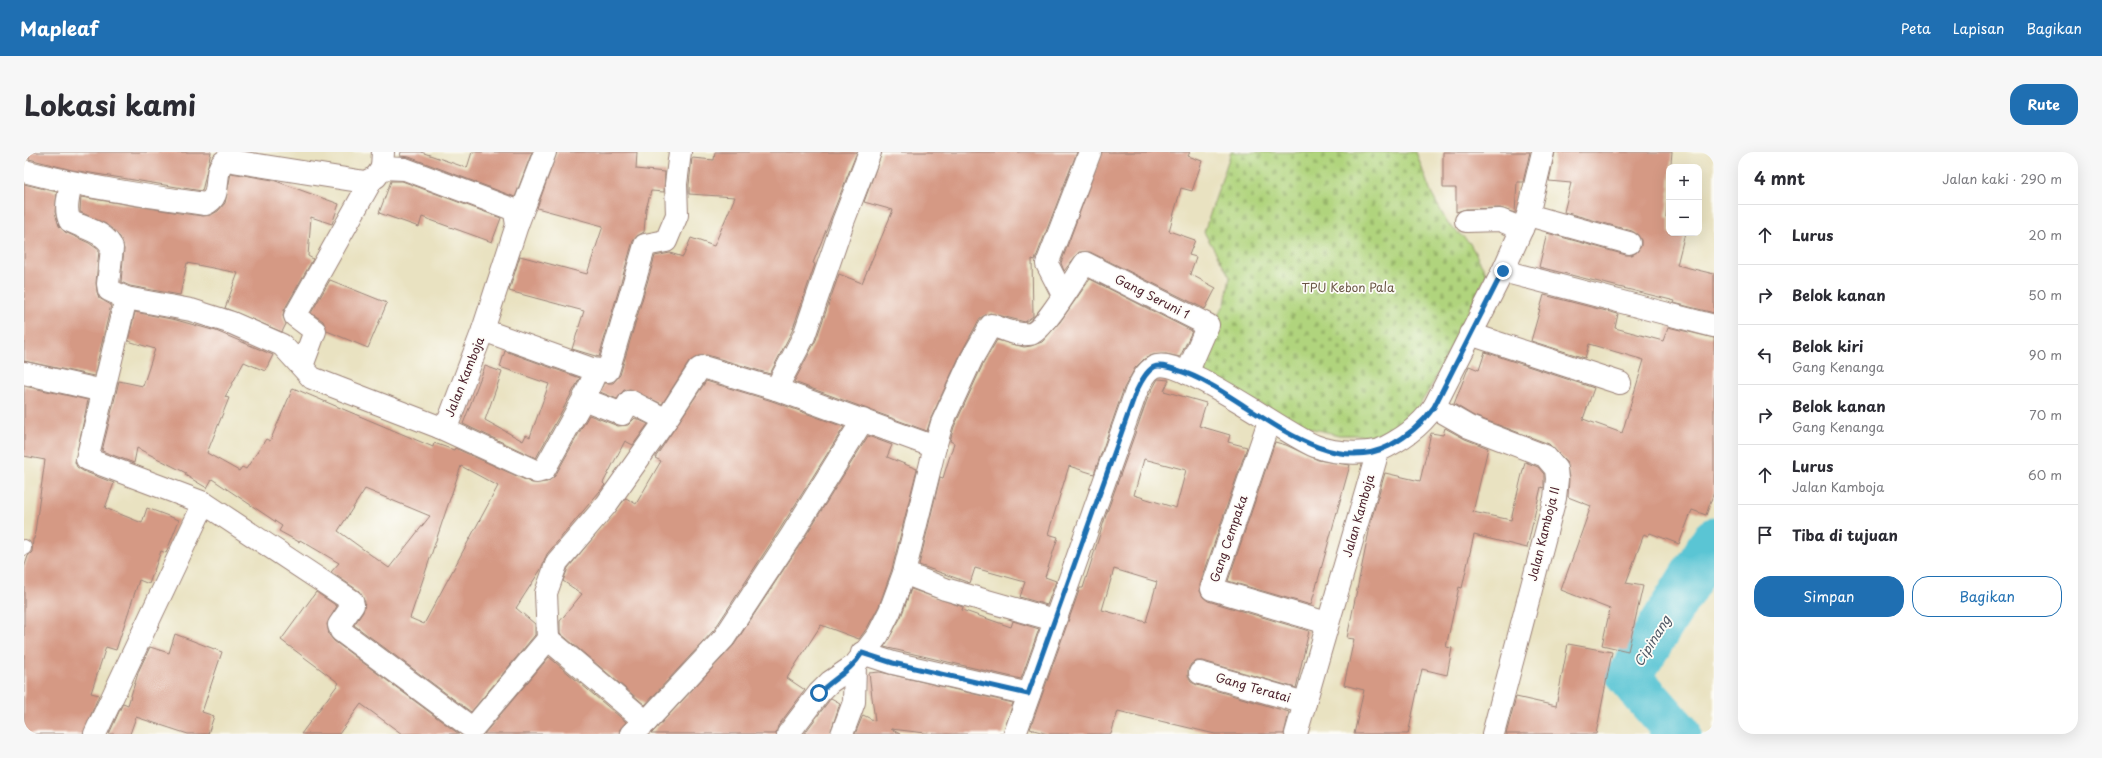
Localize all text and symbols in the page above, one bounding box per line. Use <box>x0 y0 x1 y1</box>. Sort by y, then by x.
text: Mapleaf <box>20 14 98 42</box>
text: Peta <box>1901 18 1931 39</box>
text: Lapisan <box>1953 18 2004 39</box>
text: Bagikan <box>2026 18 2082 39</box>
text: Lokasi kami <box>24 83 196 126</box>
button: Rute <box>2010 84 2078 125</box>
map controls <box>1666 164 1702 236</box>
button: + <box>1666 164 1702 200</box>
text: 4 mnt <box>1754 165 1805 191</box>
text: Jalan kaki · 290 m <box>1942 169 2062 188</box>
button: − <box>1666 200 1702 236</box>
text: Lurus <box>1792 223 1833 246</box>
icon: ahead <box>1754 224 1776 246</box>
text: 20 m <box>2028 225 2062 244</box>
route end <box>1494 262 1512 280</box>
street label: Gang Seruni 1 <box>1112 270 1193 323</box>
park label: TPU Kebon Pala <box>1302 278 1395 296</box>
text: Belok kanan <box>1792 283 1886 306</box>
icon: right <box>1754 284 1776 306</box>
text: 50 m <box>2028 285 2062 304</box>
street label: Jalan Kamboja <box>440 333 489 420</box>
text: Belok kiri <box>1792 334 1863 357</box>
icon: left <box>1754 344 1776 366</box>
text: 90 m <box>2029 345 2062 364</box>
text: Gang Kenanga <box>1792 357 1884 376</box>
text: Belok kanan <box>1792 394 1886 417</box>
icon: right <box>1754 404 1776 426</box>
text: 70 m <box>2029 405 2062 424</box>
text: Gang Kenanga <box>1792 417 1884 436</box>
text: Lurus <box>1792 454 1833 477</box>
icon: ahead <box>1754 464 1776 486</box>
text: 60 m <box>2028 465 2062 484</box>
street label: Jalan Kamboja <box>1338 472 1379 559</box>
text: Jalan Kamboja <box>1792 477 1884 496</box>
street label: Jalan Kamboja II <box>1523 485 1563 583</box>
street label: Gang Cempaka <box>1205 492 1252 585</box>
text: Tiba di tujuan <box>1792 523 1898 546</box>
icon: arrive <box>1754 524 1776 546</box>
button: Simpan <box>1754 576 1904 617</box>
button: Bagikan <box>1912 576 2062 617</box>
water label: Cipinang <box>1629 610 1675 670</box>
street label: Gang Teratai <box>1214 668 1293 706</box>
route start <box>810 684 828 702</box>

